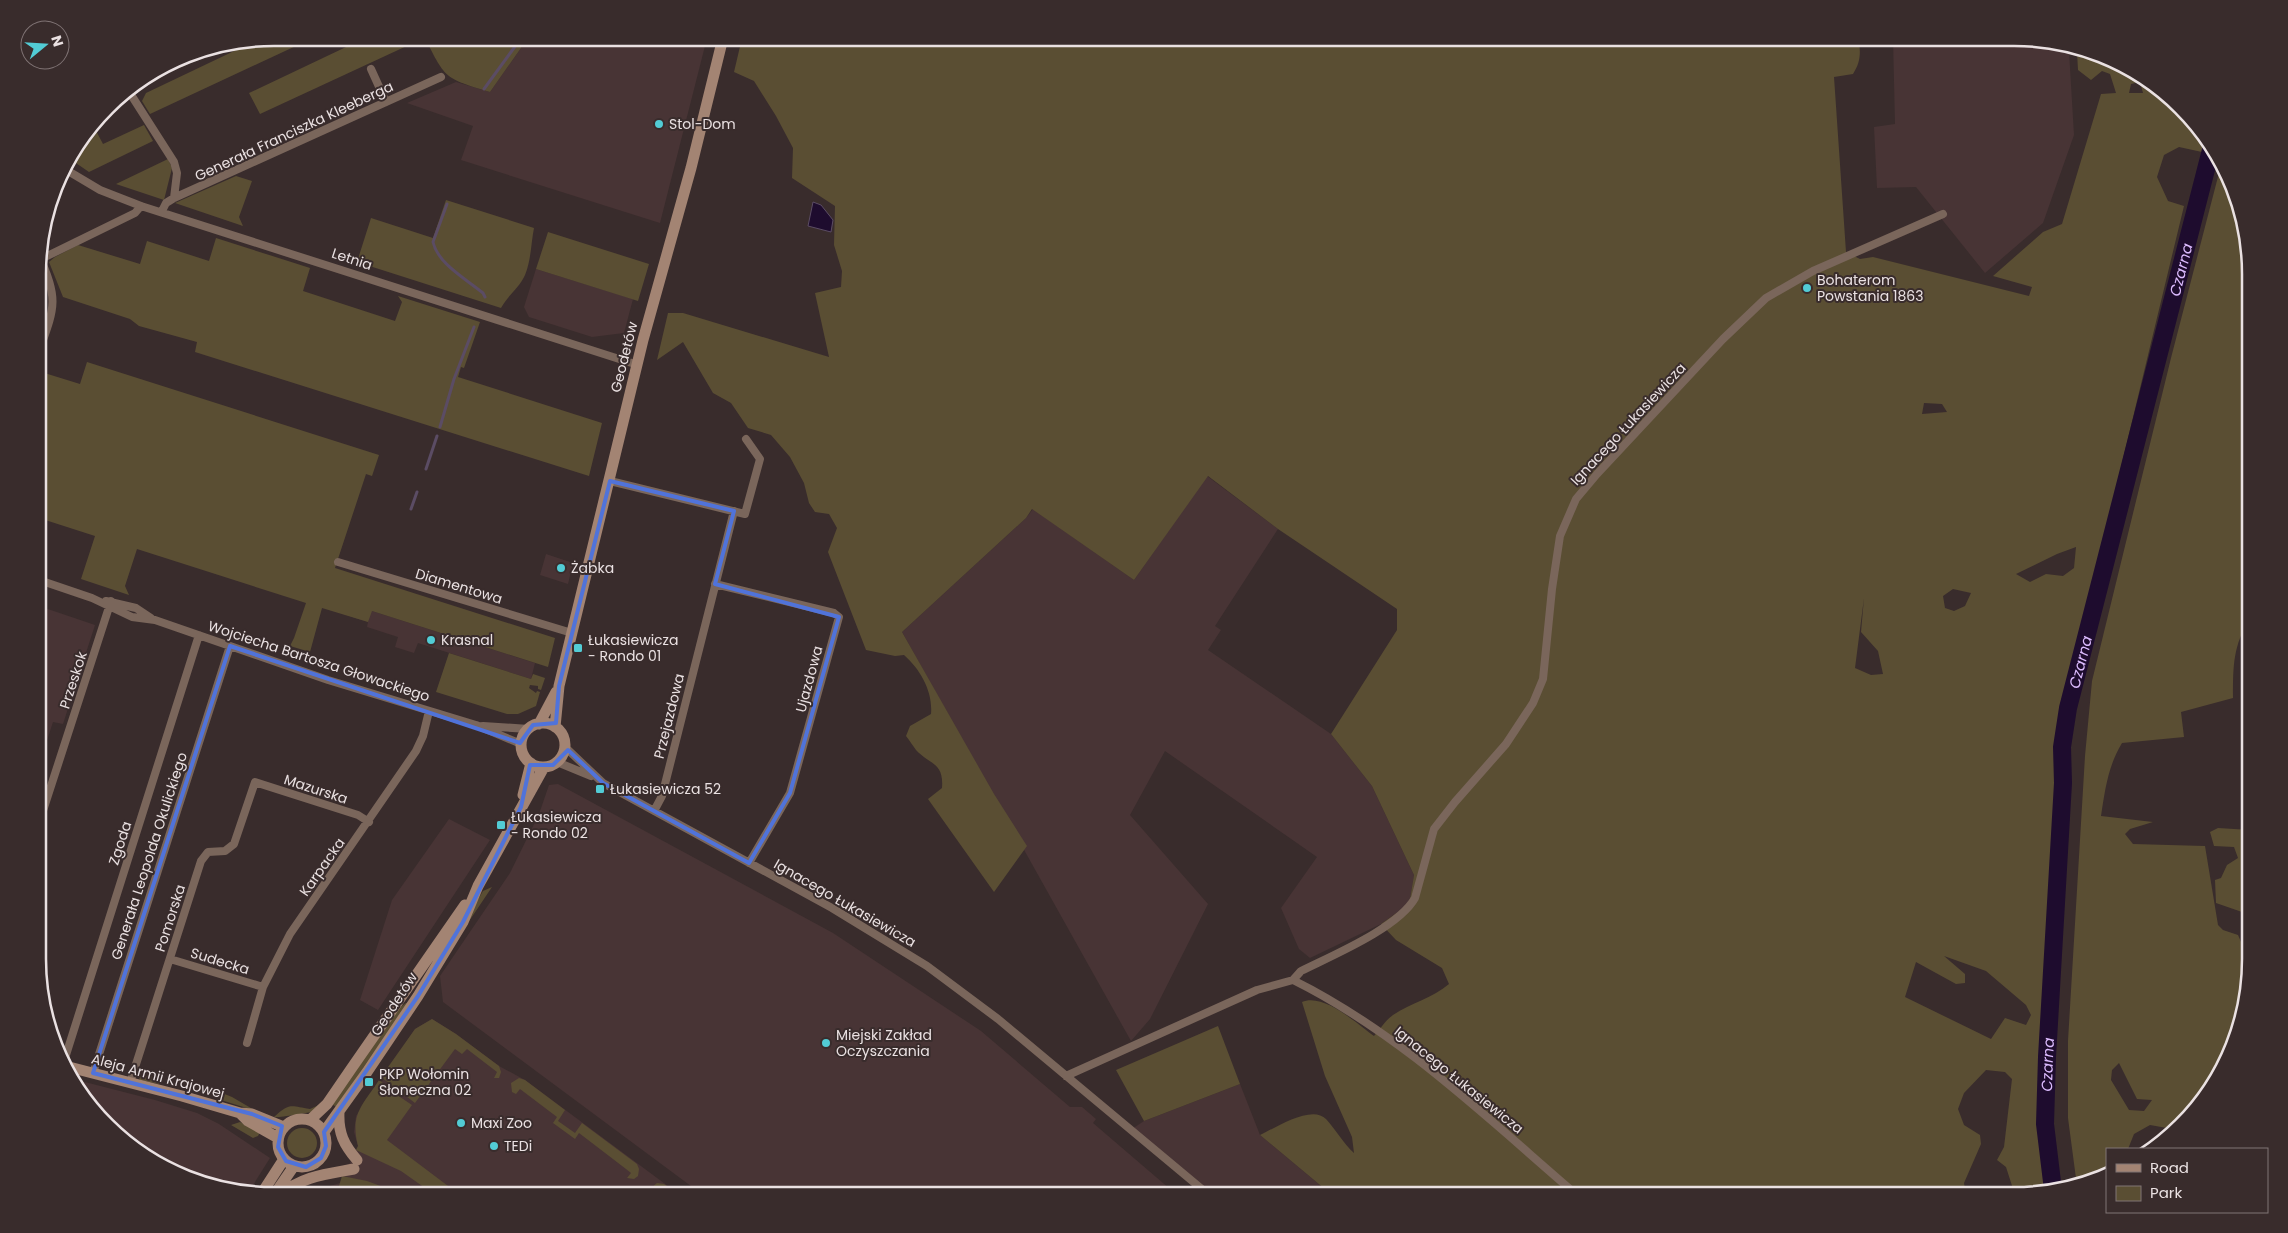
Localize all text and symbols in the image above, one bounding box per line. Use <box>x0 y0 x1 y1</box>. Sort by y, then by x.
north arrow <box>20 20 70 70</box>
text: N <box>46 33 69 49</box>
street label: Generała Franciszka Kleeberga <box>192 76 396 186</box>
place label: Stol-Dom <box>669 114 736 134</box>
marker: Stol-Dom <box>653 118 665 130</box>
water label: Czarna <box>2163 241 2197 298</box>
street label: Letnia <box>329 243 375 275</box>
place label: Bohaterom Powstania 1863 <box>1817 270 1923 306</box>
marker: Bohaterom Powstania 1863 <box>1801 282 1813 294</box>
street label: Geodetów <box>606 319 643 394</box>
street label: Ignacego Łukasiewicza <box>1566 358 1690 490</box>
place label: Żabka <box>571 558 614 578</box>
marker: Żabka <box>555 562 567 574</box>
street label: Diamentowa <box>413 563 505 609</box>
street label: Wojciecha Bartosza Głowackiego <box>206 616 433 706</box>
place label: Krasnal <box>441 630 493 650</box>
place label: Łukasiewicza - Rondo 01 <box>588 630 678 666</box>
water label: Czarna <box>2063 633 2097 691</box>
marker: Krasnal <box>425 634 437 646</box>
marker: Łukasiewicza - Rondo 01 <box>572 642 584 654</box>
street label: Ujazdowa <box>791 644 827 714</box>
street label: Przeskok <box>54 648 92 711</box>
street label: Przejazdowa <box>649 671 689 761</box>
street label: Generała Leopolda Okulickiego <box>106 750 192 962</box>
street label: Mazurska <box>281 769 351 809</box>
place label: Łukasiewicza 52 <box>610 779 721 799</box>
marker: Łukasiewicza 52 <box>594 783 606 795</box>
place label: Łukasiewicza - Rondo 02 <box>511 807 601 843</box>
street label: Zgoda <box>104 819 136 867</box>
marker: Łukasiewicza - Rondo 02 <box>495 819 507 831</box>
street label: Karpacka <box>295 834 349 900</box>
street label: Ignacego Łukasiewicza <box>770 854 920 952</box>
street label: Pomorska <box>150 882 190 954</box>
street label: Sudecka <box>188 943 252 979</box>
street label: Geodetów <box>366 968 422 1040</box>
street label: Ignacego Łukasiewicza <box>1390 1022 1528 1138</box>
place label: Miejski Zakład Oczyszczania <box>836 1025 932 1061</box>
marker: Miejski Zakład Oczyszczania <box>820 1037 832 1049</box>
water label: Czarna <box>2035 1037 2059 1092</box>
street label: Aleja Armii Krajowej <box>89 1049 227 1103</box>
place label: PKP Wołomin Słoneczna 02 <box>379 1064 471 1100</box>
marker: PKP Wołomin Słoneczna 02 <box>363 1076 375 1088</box>
place label: Maxi Zoo <box>471 1113 532 1133</box>
marker: Maxi Zoo <box>455 1117 467 1129</box>
place label: TEDi <box>504 1136 532 1156</box>
marker: TEDi <box>488 1140 500 1152</box>
legend <box>2106 1148 2268 1213</box>
text: Road <box>2150 1157 2189 1178</box>
text: Park <box>2150 1182 2182 1203</box>

